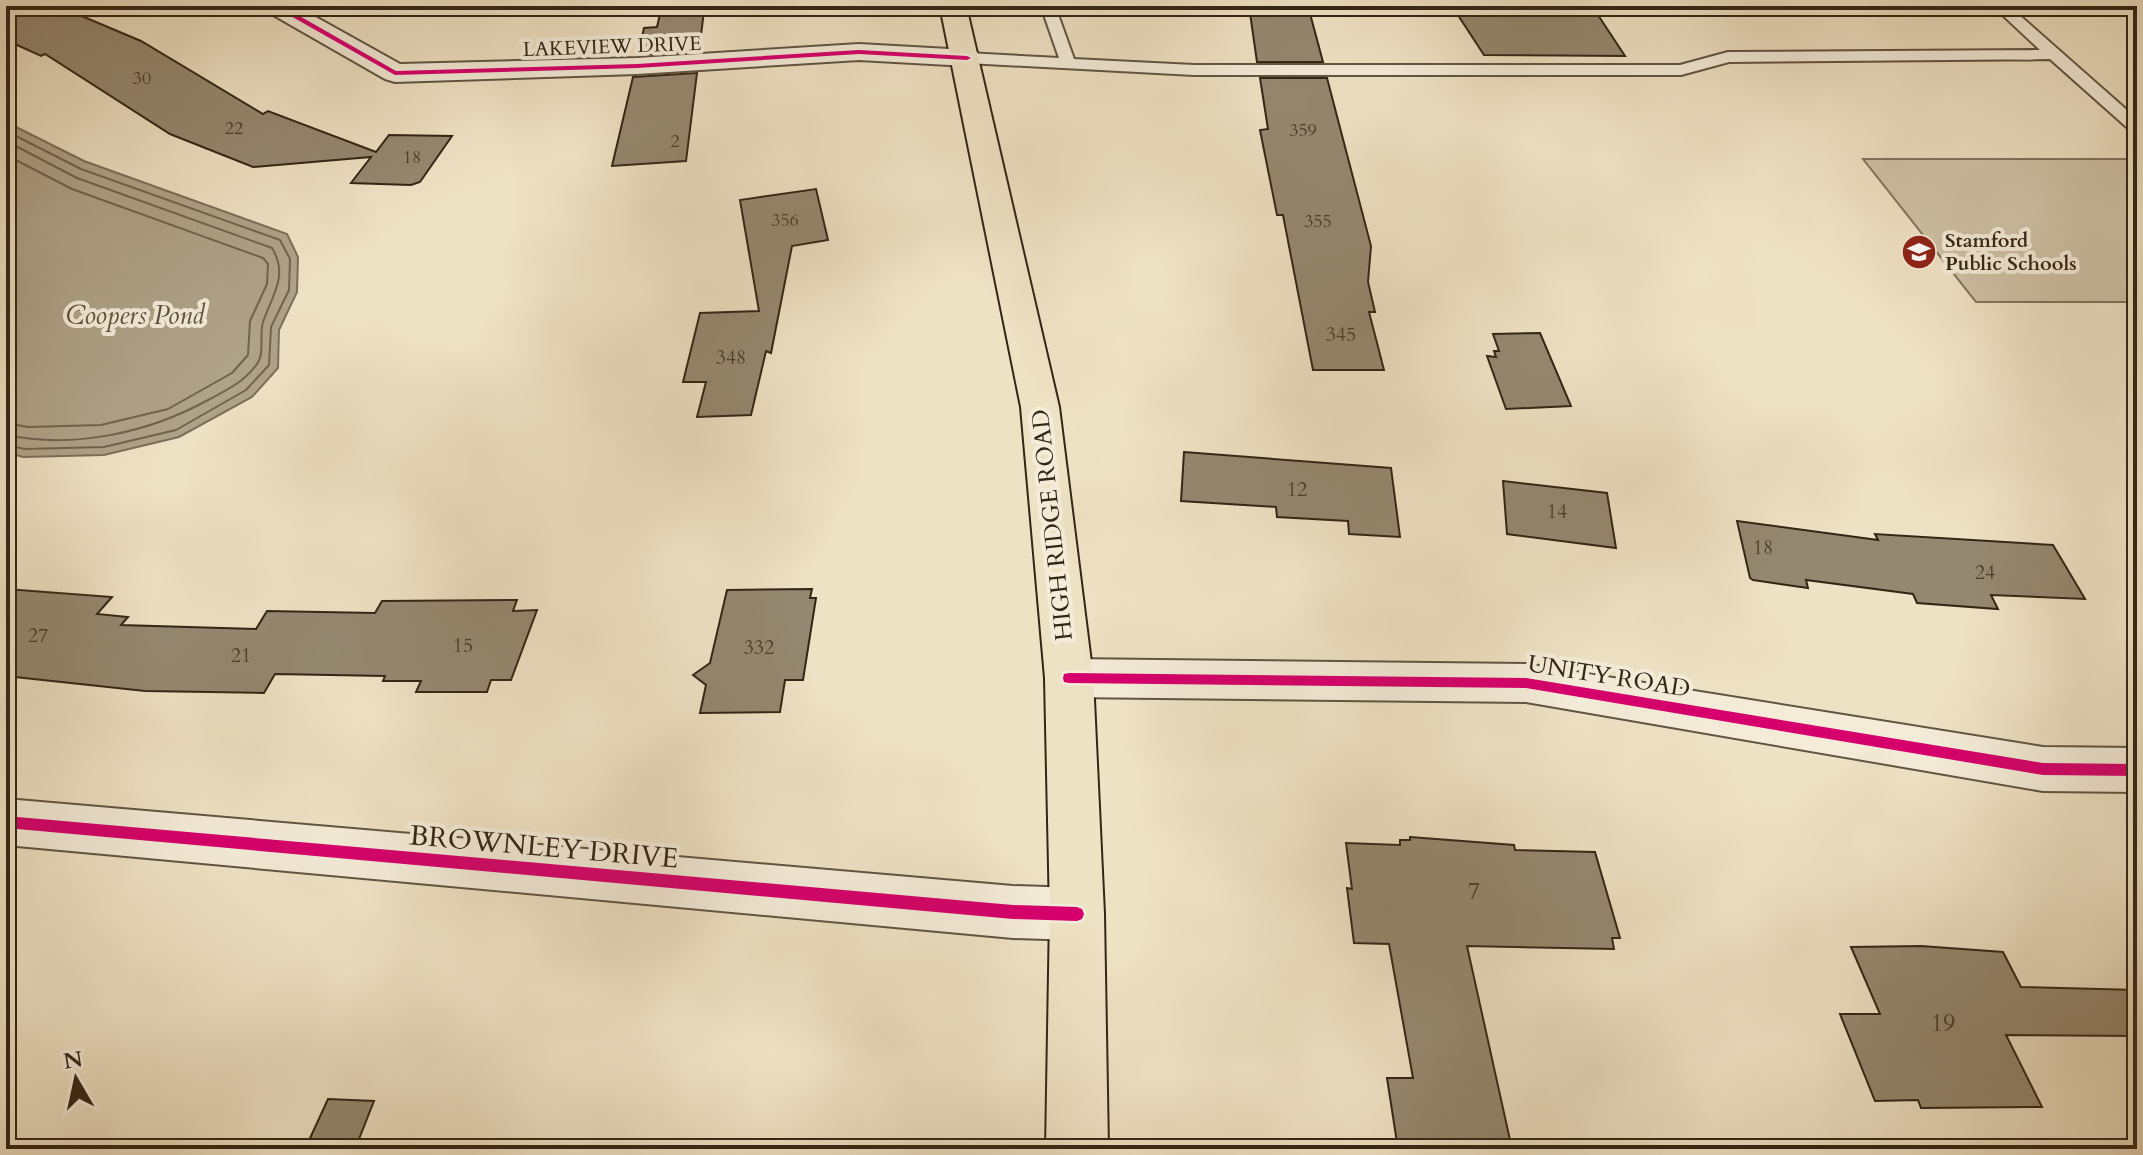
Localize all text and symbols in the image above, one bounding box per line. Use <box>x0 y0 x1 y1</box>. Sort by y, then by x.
street label: LAKEVIEW DRIVE <box>522 30 702 63</box>
house number: 30 <box>133 66 151 91</box>
house number: 22 <box>225 116 243 141</box>
house number: 359 <box>1289 118 1317 143</box>
house number: 2 <box>670 129 680 154</box>
house number: 18 <box>403 145 421 170</box>
house number: 356 <box>771 208 799 233</box>
house number: 355 <box>1304 209 1332 234</box>
place label: Stamford Public Schools <box>1945 227 2077 277</box>
school or university icon: Stamford Public Schools <box>1900 233 1938 271</box>
water label: Coopers Pond <box>65 298 206 333</box>
house number: 345 <box>1326 321 1356 348</box>
house number: 348 <box>716 344 746 371</box>
street label: HIGH RIDGE ROAD <box>1024 408 1081 642</box>
house number: 12 <box>1287 476 1307 503</box>
house number: 14 <box>1547 498 1567 525</box>
house number: 18 <box>1753 534 1773 561</box>
house number: 24 <box>1975 559 1995 586</box>
house number: 27 <box>28 622 48 649</box>
house number: 15 <box>453 632 473 659</box>
house number: 332 <box>744 634 774 661</box>
house number: 21 <box>231 642 251 669</box>
street label: UNITY ROAD <box>1525 647 1693 706</box>
street label: BROWNLEY DRIVE <box>408 816 680 878</box>
house number: 7 <box>1468 875 1480 908</box>
house number: 19 <box>1931 1007 1955 1040</box>
north arrow <box>36 1039 116 1119</box>
text: N <box>61 1044 85 1077</box>

